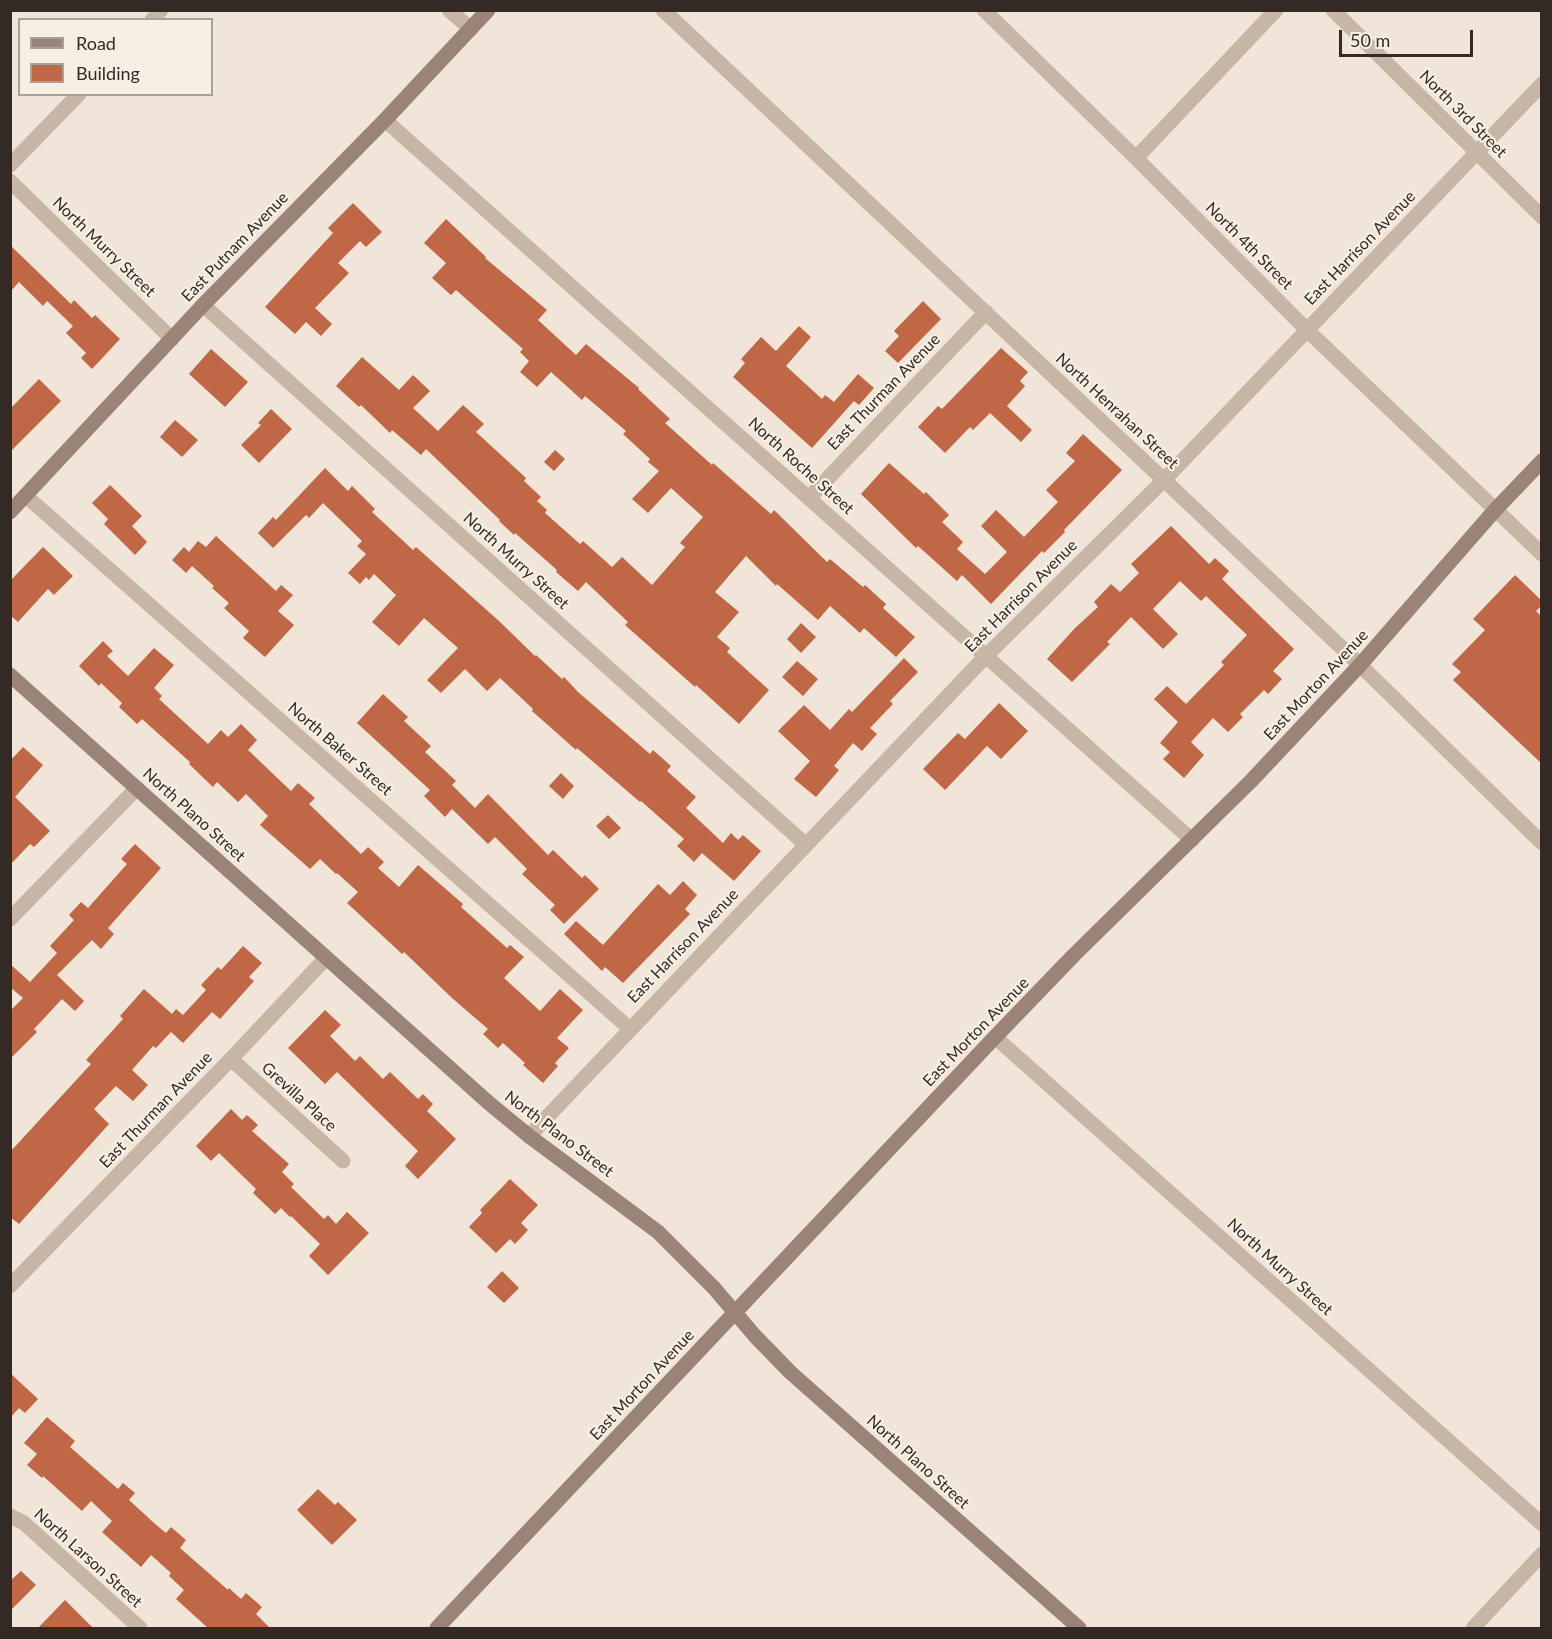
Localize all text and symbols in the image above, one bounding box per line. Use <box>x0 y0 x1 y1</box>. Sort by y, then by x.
legend <box>18 18 213 96</box>
scale bar <box>1342 18 1476 56</box>
text: 50 m <box>1350 29 1390 51</box>
text: Road <box>76 32 116 54</box>
text: Building <box>76 62 140 84</box>
street label: North 3rd Street <box>1415 66 1511 162</box>
street label: East Harrison Avenue <box>1301 187 1419 309</box>
street label: East Putnam Avenue <box>178 188 292 306</box>
street label: North Murry Street <box>49 193 159 301</box>
street label: North 4th Street <box>1201 198 1297 294</box>
street label: East Thurman Avenue <box>824 330 944 454</box>
street label: North Henrahan Street <box>1052 349 1182 473</box>
street label: North Roche Street <box>744 414 858 518</box>
street label: North Murry Street <box>459 509 573 613</box>
street label: East Harrison Avenue <box>961 536 1081 656</box>
street label: East Morton Avenue <box>1260 626 1372 744</box>
street label: North Baker Street <box>284 698 396 800</box>
street label: North Plano Street <box>139 764 249 866</box>
street label: East Harrison Avenue <box>624 885 742 1007</box>
street label: East Morton Avenue <box>919 973 1033 1091</box>
street label: East Thurman Avenue <box>96 1048 216 1172</box>
street label: Grevilla Place <box>258 1058 340 1136</box>
street label: North Plano Street <box>501 1087 617 1181</box>
street label: North Murry Street <box>1223 1215 1337 1319</box>
street label: East Morton Avenue <box>586 1326 698 1444</box>
street label: North Plano Street <box>863 1411 973 1513</box>
street label: North Larson Street <box>30 1504 146 1612</box>

